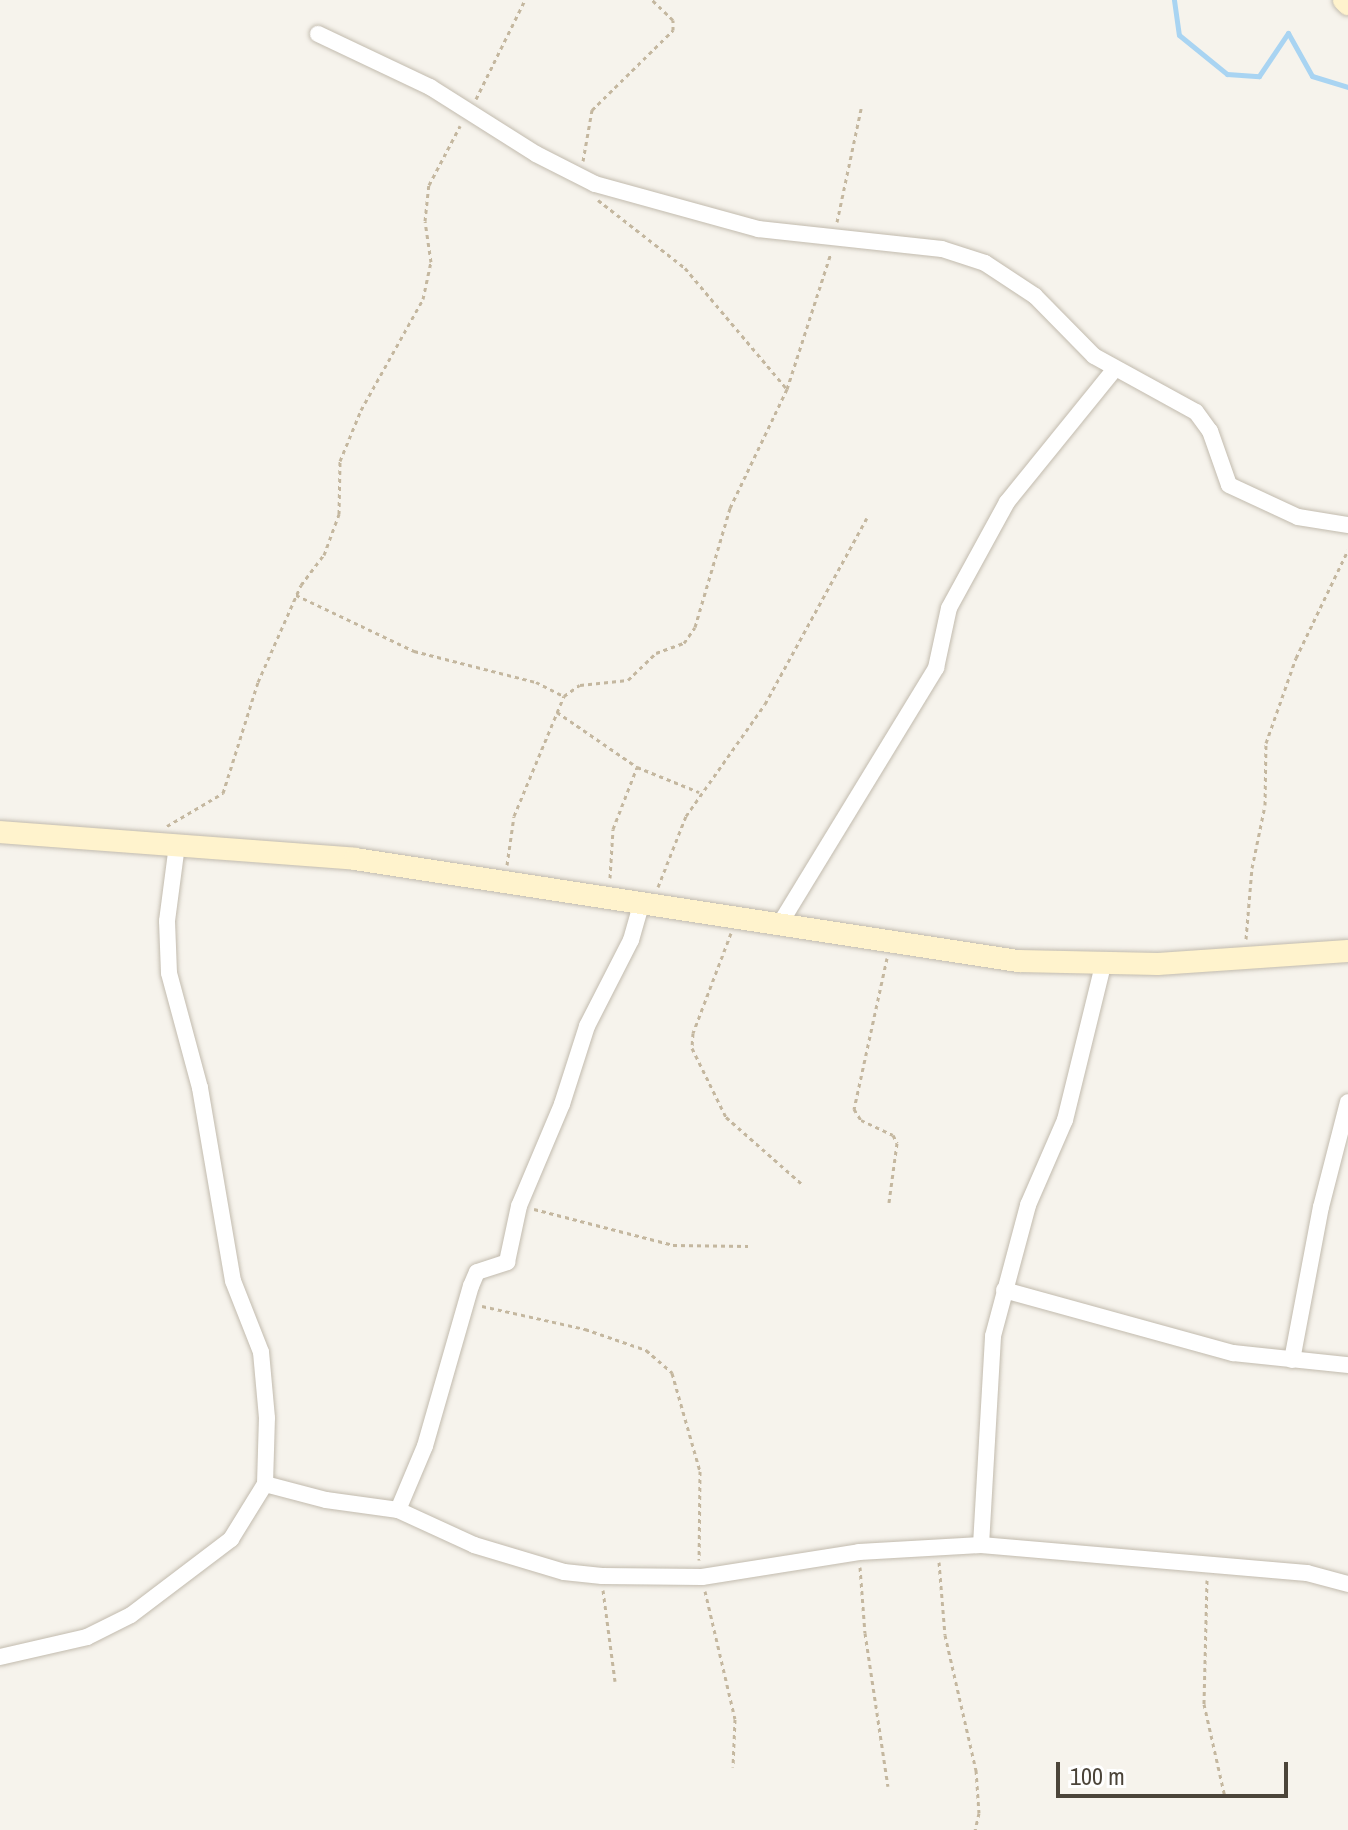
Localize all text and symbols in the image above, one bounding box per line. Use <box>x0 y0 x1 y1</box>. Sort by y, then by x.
scale bar <box>1060 1746 1292 1796</box>
text: 100 m <box>1070 1760 1125 1792</box>

